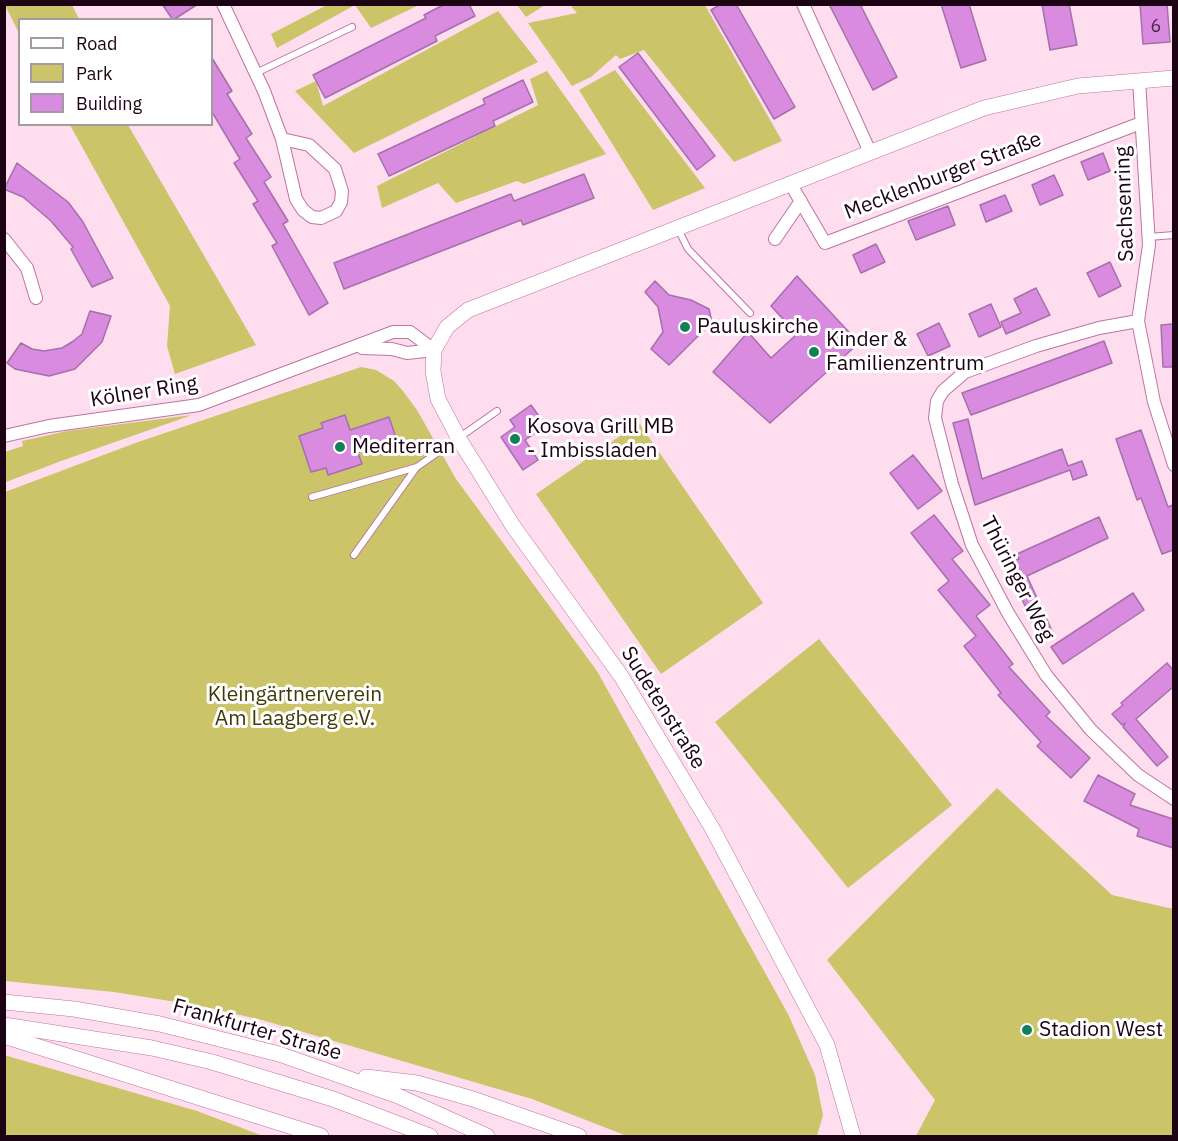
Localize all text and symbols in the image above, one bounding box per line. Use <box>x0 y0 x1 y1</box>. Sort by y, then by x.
house number: 6 <box>1151 16 1161 38</box>
legend <box>18 18 213 126</box>
text: Road <box>76 32 117 55</box>
text: Park <box>76 62 112 85</box>
text: Building <box>76 92 142 115</box>
street label: Mecklenburger Straße <box>841 127 1045 225</box>
street label: Sachsenring <box>1110 146 1140 262</box>
place label: Pauluskirche <box>697 314 818 340</box>
marker: Pauluskirche <box>678 320 692 334</box>
place label: Kinder & Familienzentrum <box>826 327 984 377</box>
marker: Kinder & Familienzentrum <box>807 345 821 359</box>
street label: Kölner Ring <box>89 371 199 413</box>
place label: Kosova Grill MB - Imbissladen <box>527 414 674 464</box>
marker: Kosova Grill MB - Imbissladen <box>508 432 522 446</box>
place label: Mediterran <box>352 434 455 460</box>
marker: Mediterran <box>333 440 347 454</box>
street label: Thüringer Weg <box>975 512 1059 646</box>
street label: Sudetenstraße <box>615 642 711 774</box>
park label: Kleingärtnerverein Am Laagberg e.V. <box>208 682 382 732</box>
street label: Frankfurter Straße <box>170 994 344 1066</box>
place label: Stadion West <box>1039 1017 1163 1043</box>
marker: Stadion West <box>1020 1023 1034 1037</box>

